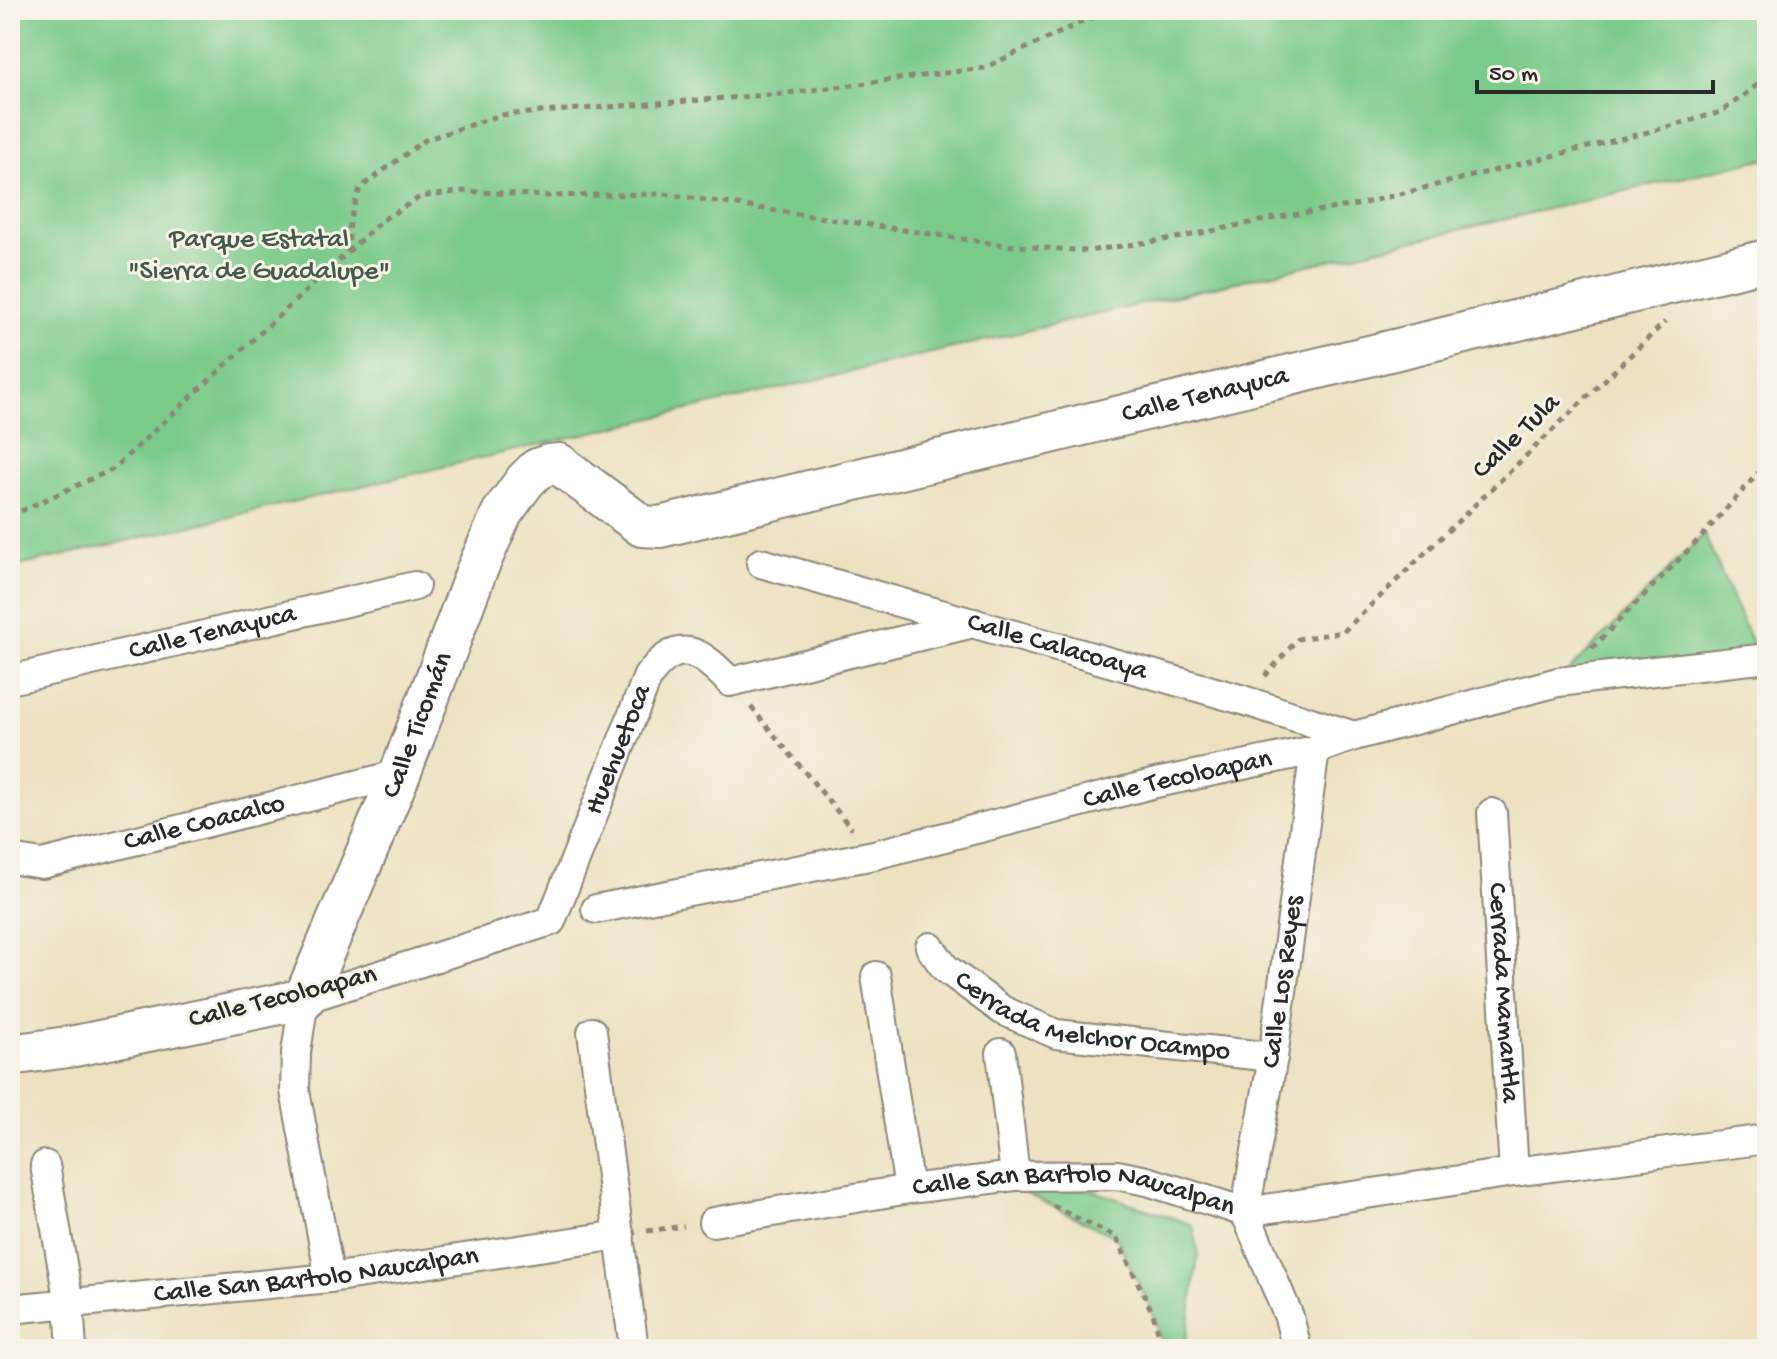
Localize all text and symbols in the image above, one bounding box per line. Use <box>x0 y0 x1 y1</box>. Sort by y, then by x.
scale bar <box>1477 44 1713 94</box>
text: 50 m <box>1489 61 1538 90</box>
park label: Parque Estatal "Sierra de Guadalupe" <box>128 224 390 289</box>
street label: Calle Tenayuca <box>1119 359 1293 431</box>
street label: Calle Tula <box>1466 386 1569 487</box>
street label: Calle Tenayuca <box>126 597 301 668</box>
street label: Calle Calacoaya <box>964 606 1152 689</box>
street label: Calle Ticomán <box>375 647 461 803</box>
street label: Huehuetoca <box>578 679 660 820</box>
street label: Calle Tecoloapan <box>1080 743 1276 817</box>
street label: Calle Coacalco <box>121 787 288 859</box>
street label: Cerrada Mamantla <box>1480 882 1526 1105</box>
street label: Calle Los Reyes <box>1255 893 1311 1071</box>
street label: Calle Tecoloapan <box>186 959 381 1037</box>
street label: Cerrada Melchor Ocampo <box>948 964 1232 1069</box>
street label: Calle San Bartolo Naucalpan <box>911 1158 1240 1224</box>
street label: Calle San Bartolo Naucalpan <box>152 1240 481 1311</box>

